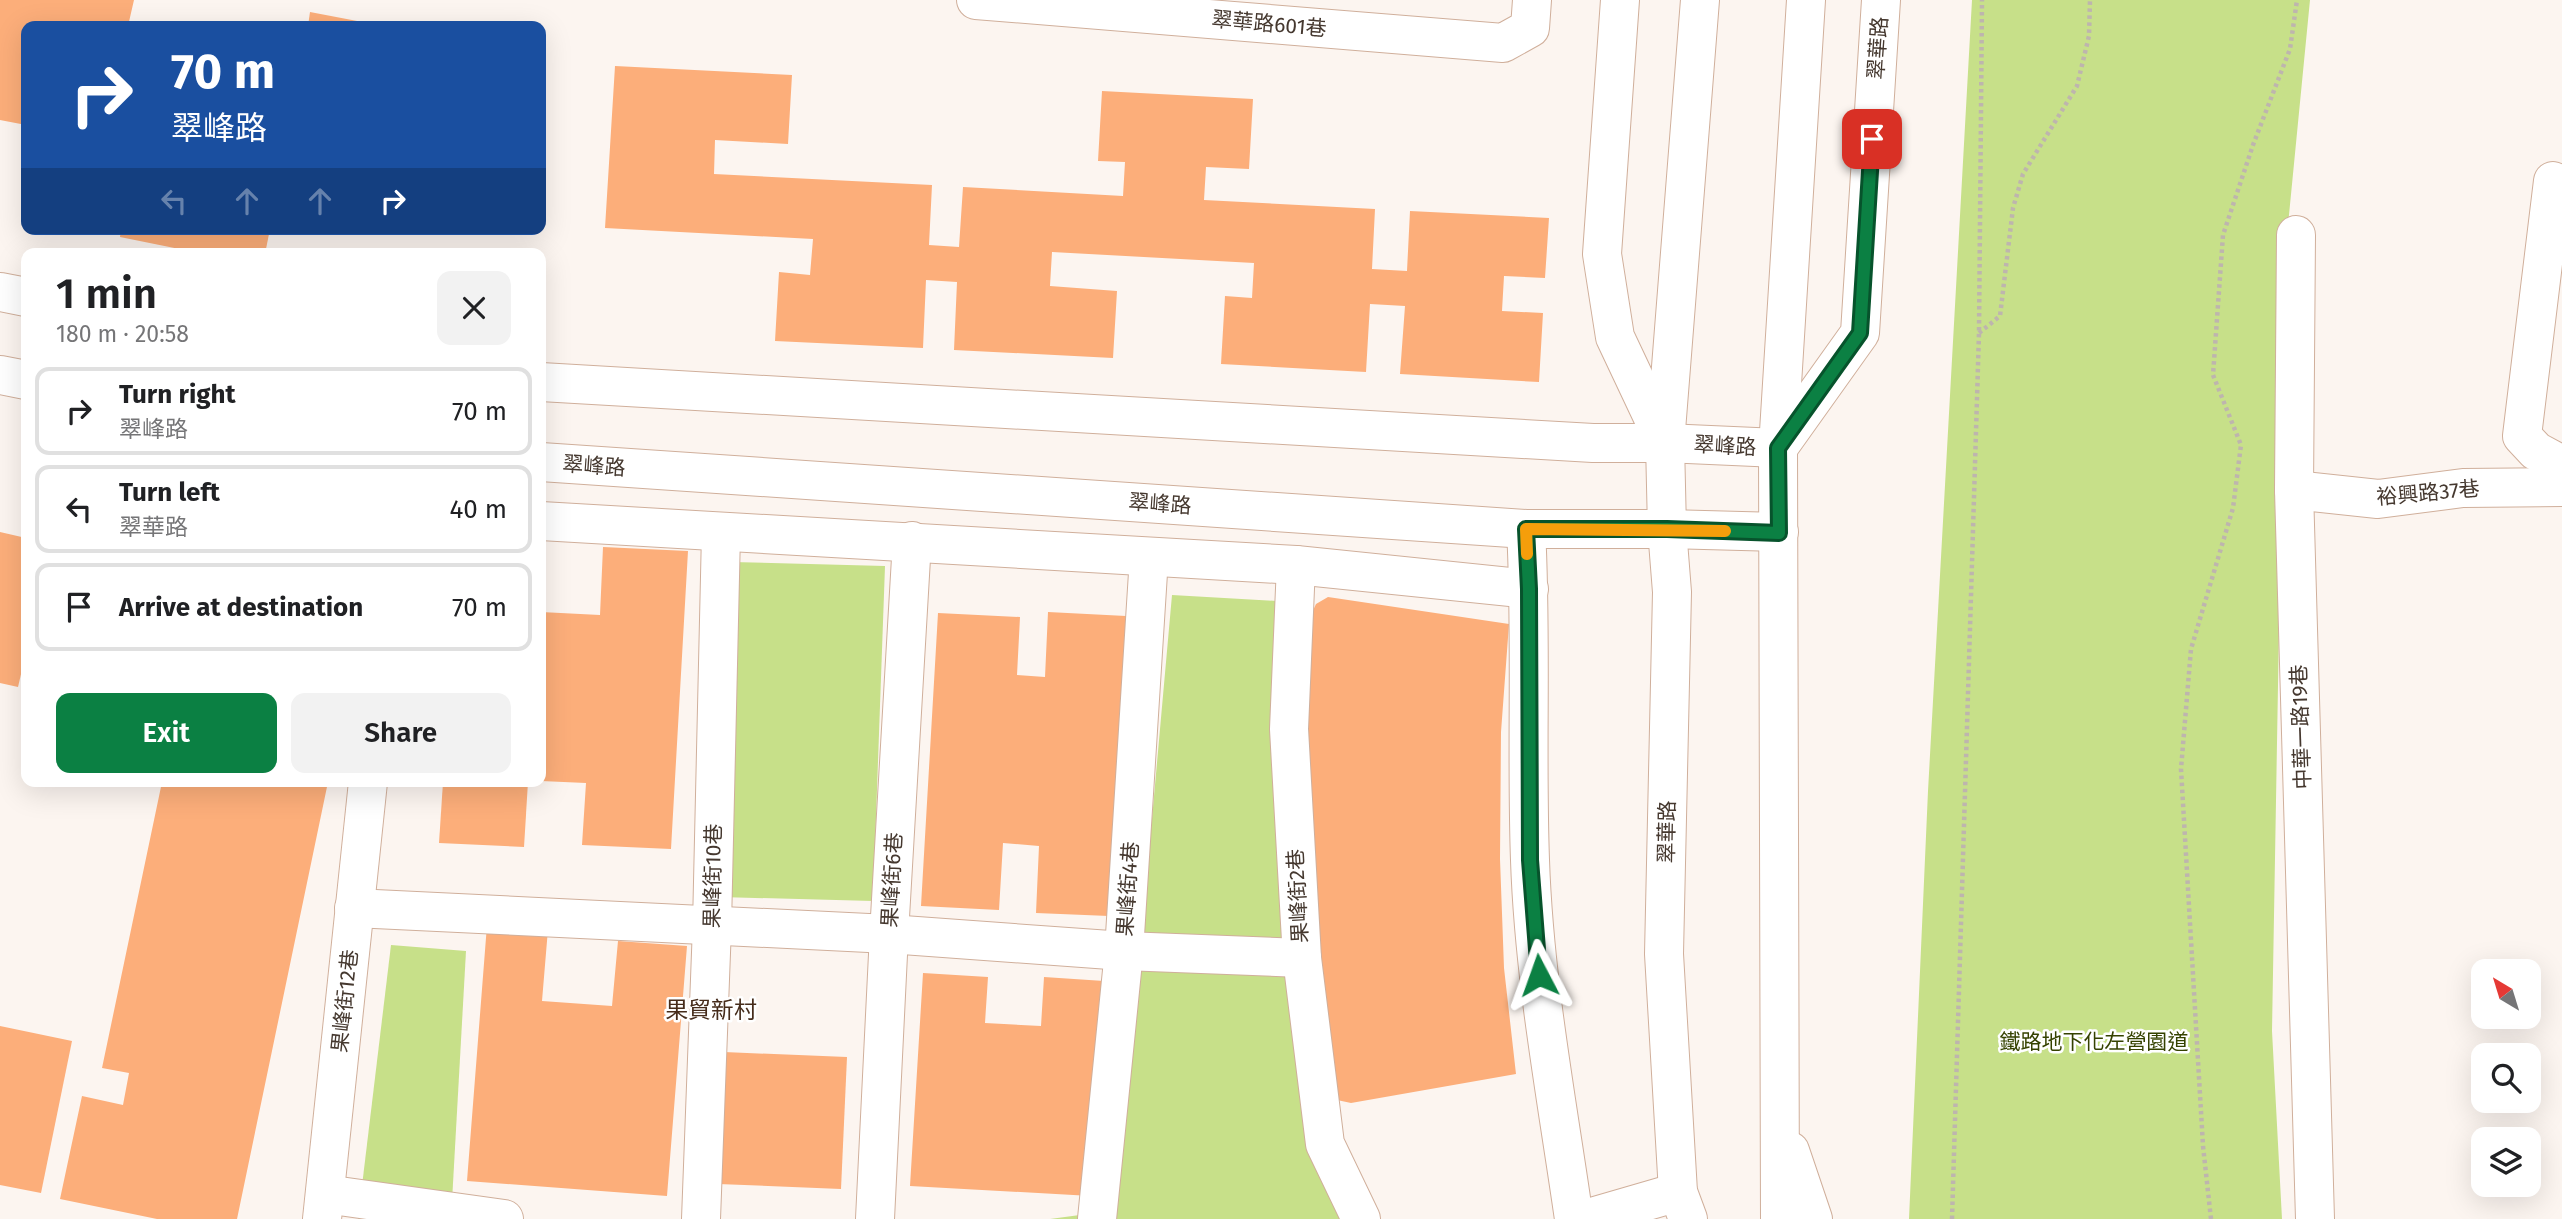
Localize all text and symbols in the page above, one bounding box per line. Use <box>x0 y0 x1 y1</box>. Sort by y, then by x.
street label: 翠華路601巷 <box>1210 6 1328 42</box>
street label: 翠華路 <box>1863 16 1893 80</box>
text: 70 m <box>171 42 275 101</box>
icon: right <box>56 49 147 140</box>
text: 翠峰路 <box>171 109 267 147</box>
pin <box>1842 109 1902 169</box>
icon: arrive <box>1853 120 1891 158</box>
icon: left <box>155 182 193 220</box>
icon: ahead <box>228 182 266 220</box>
icon: ahead <box>301 182 339 220</box>
icon: right <box>374 182 412 220</box>
text: 1 min <box>56 269 157 319</box>
button: close <box>437 271 511 345</box>
text: 180 m · 20:58 <box>56 320 189 348</box>
text: Turn right <box>119 379 236 410</box>
icon: right <box>60 392 98 430</box>
text: 70 m <box>452 396 507 427</box>
text: 翠峰路 <box>119 415 188 443</box>
street label: 翠峰路 <box>1693 431 1757 461</box>
street label: 翠峰路 <box>562 451 626 481</box>
street label: 裕興路37巷 <box>2375 476 2481 510</box>
text: Turn left <box>119 477 220 508</box>
street label: 翠峰路 <box>1128 489 1192 519</box>
icon: left <box>60 490 98 528</box>
text: 40 m <box>449 494 507 525</box>
text: 翠華路 <box>119 513 188 541</box>
icon: arrive <box>60 588 98 626</box>
text: Arrive at destination <box>119 592 363 623</box>
text: 70 m <box>452 592 507 623</box>
street label: 中華一路19巷 <box>2286 664 2316 790</box>
button: Exit <box>56 693 277 773</box>
button: Share <box>291 693 511 773</box>
street label: 翠華路 <box>1653 800 1681 864</box>
street label: 果峰街10巷 <box>699 823 727 929</box>
street label: 果峰街6巷 <box>877 832 907 928</box>
street label: 果峰街4巷 <box>1112 841 1144 937</box>
street label: 果峰街2巷 <box>1283 848 1313 944</box>
position arrow <box>1502 938 1576 1012</box>
street label: 果峰街12巷 <box>327 948 363 1054</box>
north arrow <box>2471 959 2541 1029</box>
map controls <box>2471 959 2541 1197</box>
district label: 果貿新村 <box>665 996 757 1024</box>
park label: 鐵路地下化左營園道 <box>2000 1029 2189 1055</box>
button: search <box>2471 1043 2541 1113</box>
button: layers <box>2471 1127 2541 1197</box>

